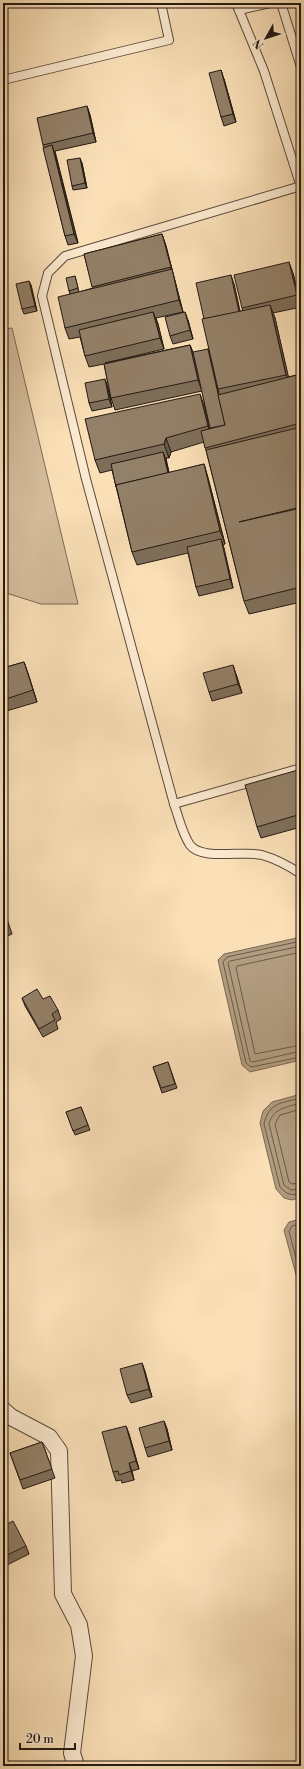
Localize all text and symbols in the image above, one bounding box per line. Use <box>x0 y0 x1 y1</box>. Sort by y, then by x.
north arrow <box>246 18 286 58</box>
text: N <box>251 36 267 51</box>
scale bar <box>20 1725 75 1751</box>
text: 20 m <box>26 1732 54 1747</box>

